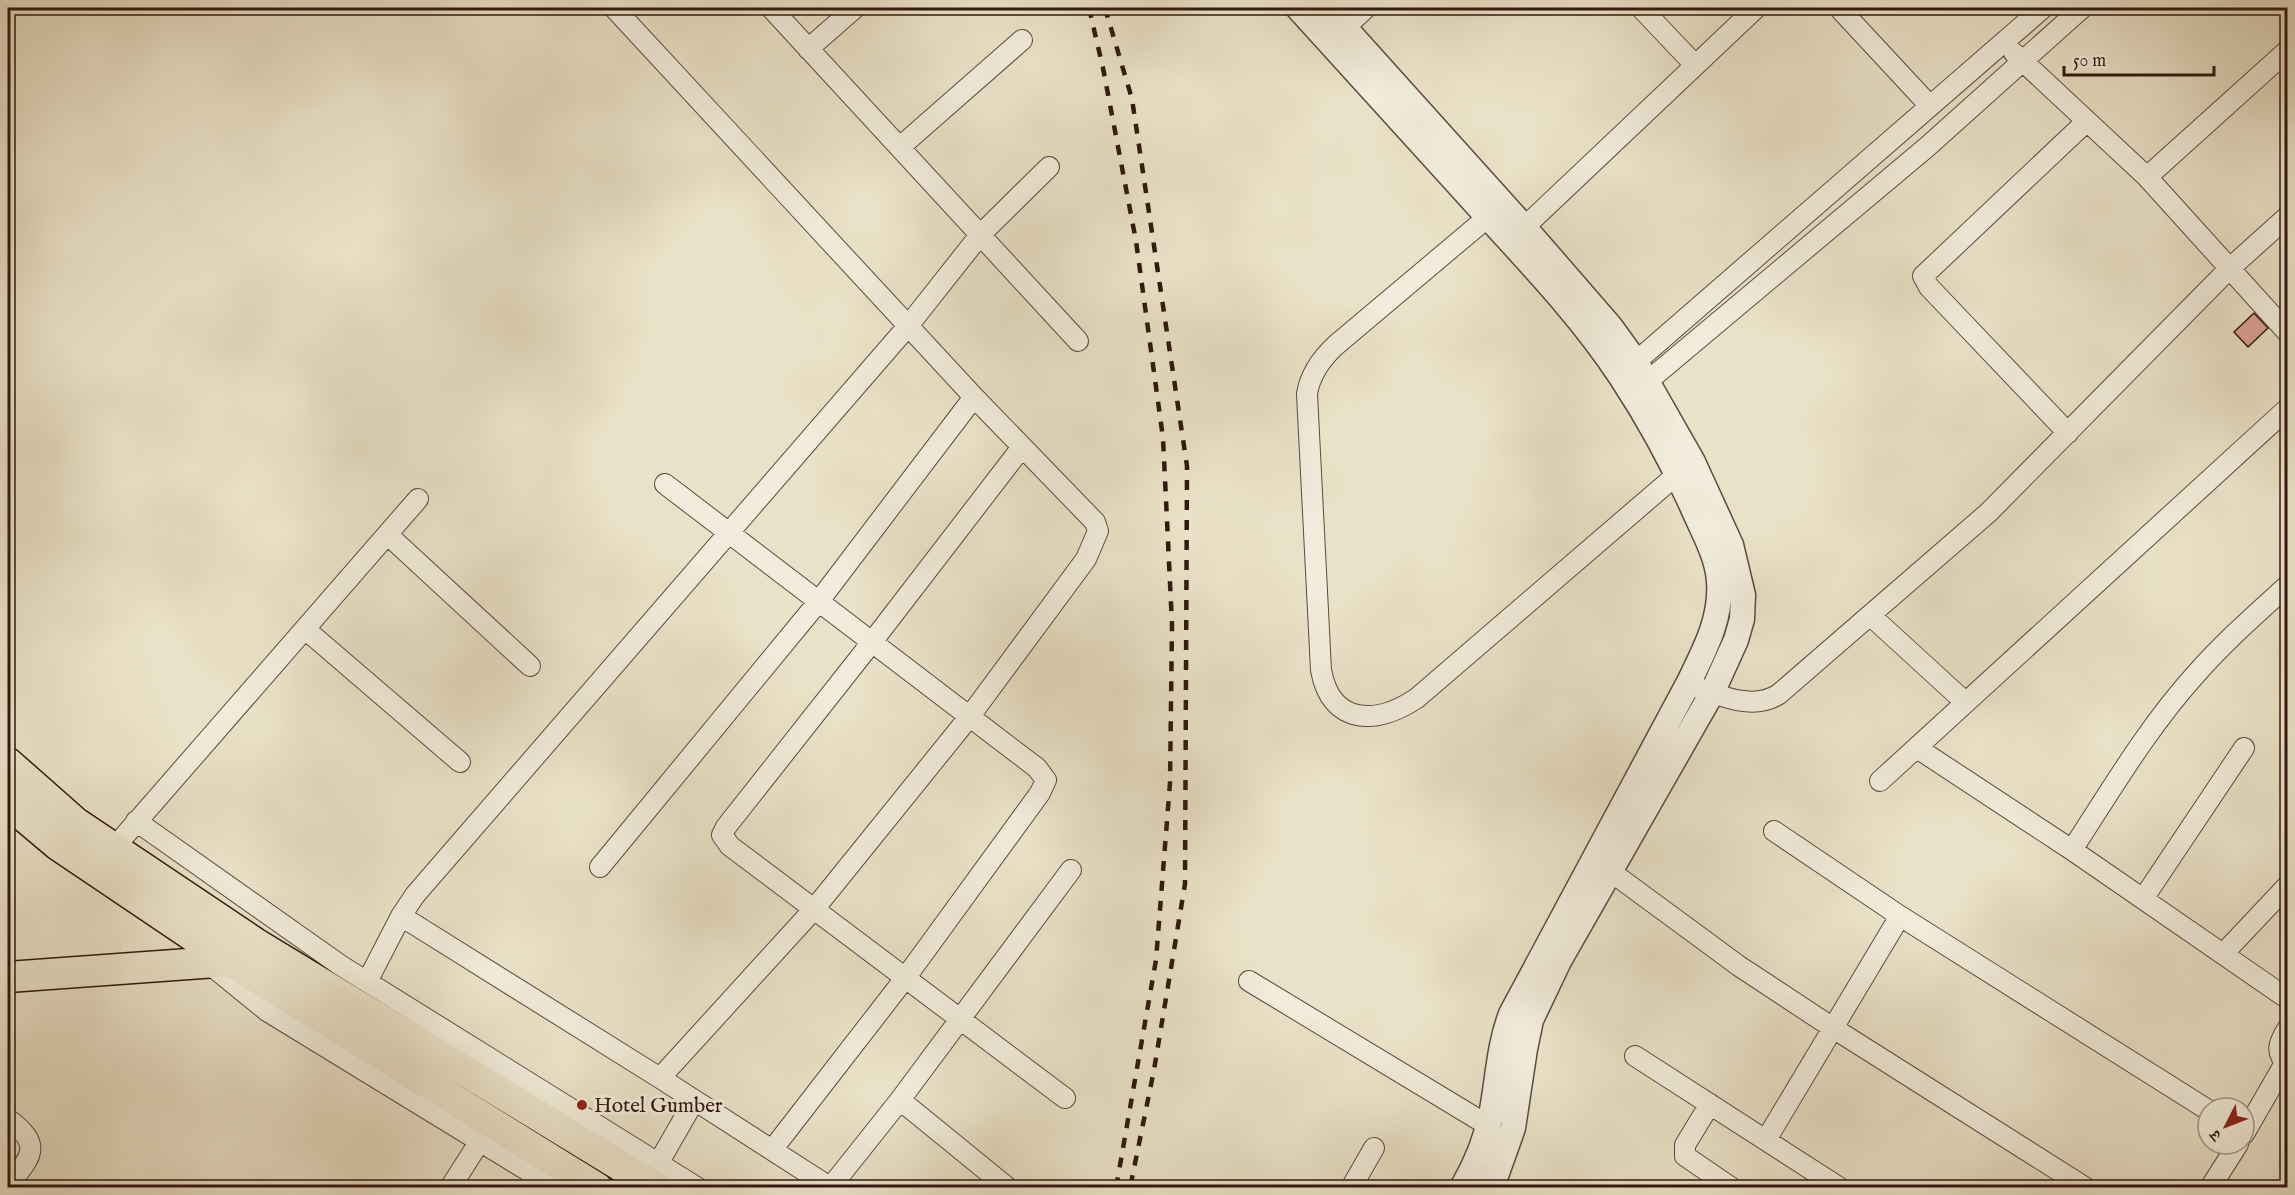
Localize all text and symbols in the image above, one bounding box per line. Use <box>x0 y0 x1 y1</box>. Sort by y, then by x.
scale bar <box>2064 39 2214 77</box>
text: 50 m <box>2073 50 2106 73</box>
place label: Hotel Gumber <box>594 1093 723 1120</box>
north arrow <box>2196 1096 2256 1156</box>
marker: Hotel Gumber <box>575 1098 589 1112</box>
text: उ <box>2205 1124 2227 1145</box>

